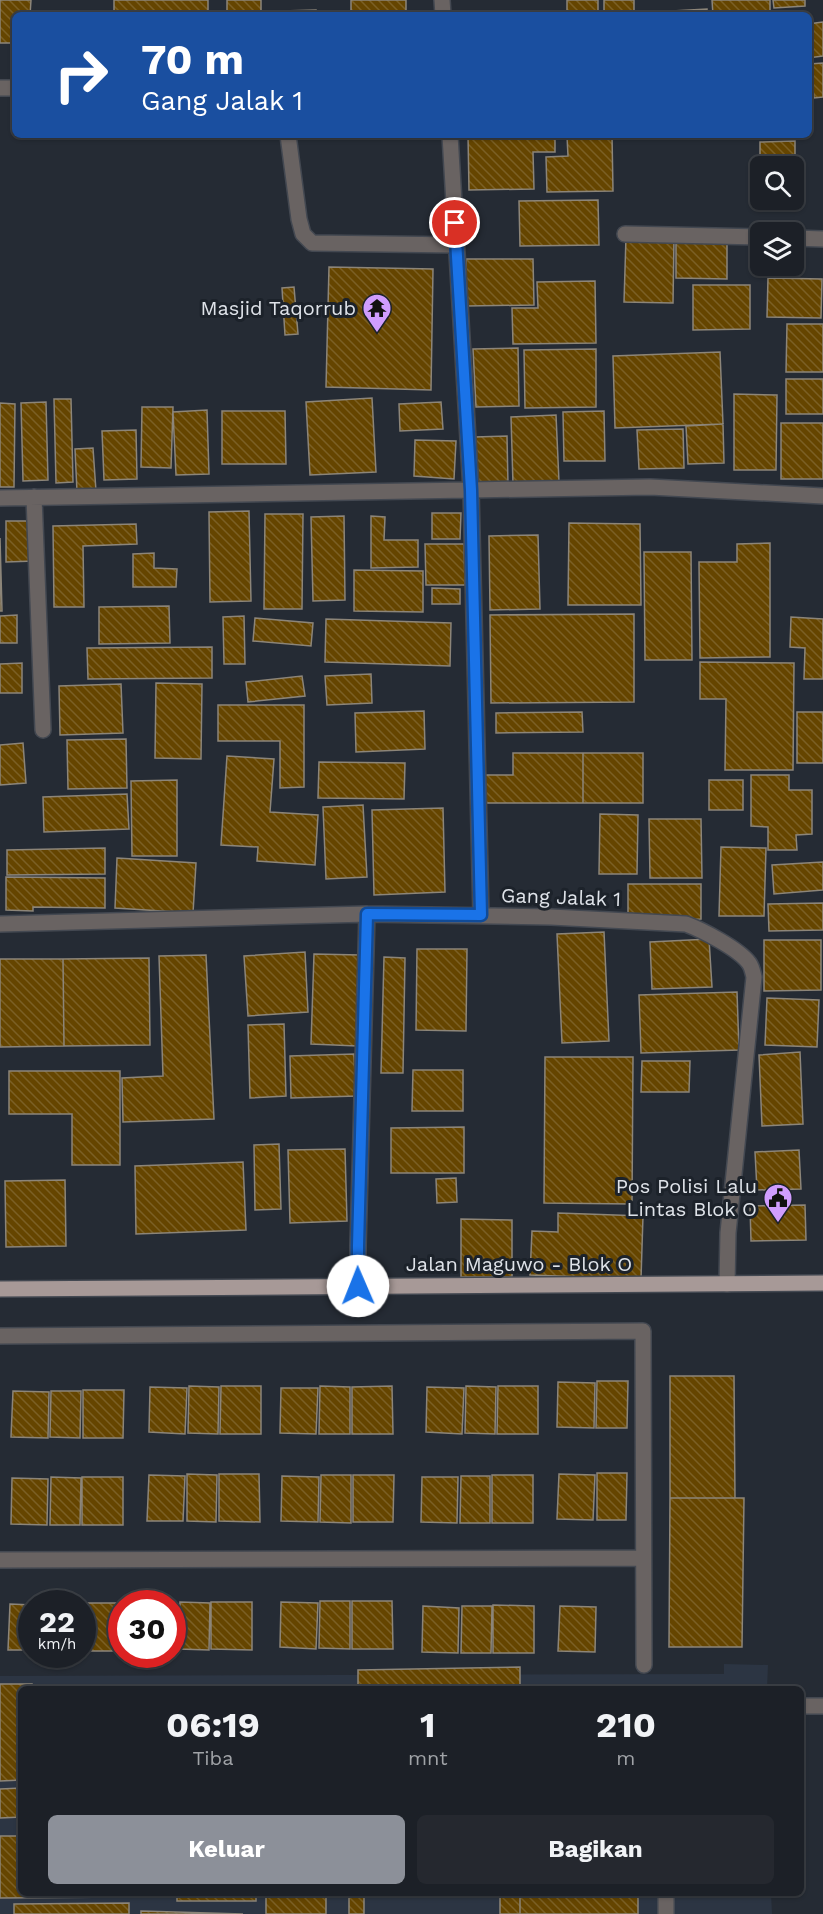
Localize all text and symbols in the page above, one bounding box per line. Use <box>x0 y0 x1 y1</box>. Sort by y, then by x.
text: 70 m <box>141 35 244 84</box>
icon: right <box>42 36 120 114</box>
text: Gang Jalak 1 <box>141 85 303 117</box>
map controls <box>750 156 804 276</box>
button: search <box>750 156 804 210</box>
pin <box>429 197 480 248</box>
icon: arrive <box>438 206 471 239</box>
button: layers <box>750 222 804 276</box>
temple icon: Masjid Taqorrub <box>361 292 393 334</box>
place label: Masjid Taqorrub <box>201 296 356 320</box>
street label: Gang Jalak 1 <box>501 883 621 911</box>
place label: Pos Polisi Lalu Lintas Blok O <box>616 1174 757 1221</box>
public building icon: Pos Polisi Lalu Lintas Blok O <box>762 1182 794 1224</box>
street label: Jalan Maguwo - Blok O <box>406 1252 632 1276</box>
position arrow <box>326 1254 390 1318</box>
speed limit sign: 30 <box>108 1590 186 1668</box>
text: 22 <box>39 1604 75 1639</box>
text: km/h <box>38 1635 76 1653</box>
text: 06:19 <box>166 1704 260 1746</box>
text: 1 <box>420 1704 436 1746</box>
text: 210 <box>596 1704 656 1746</box>
text: Tiba <box>193 1746 233 1770</box>
text: mnt <box>408 1746 448 1770</box>
text: m <box>616 1746 635 1770</box>
button: Keluar <box>48 1815 405 1884</box>
button: Bagikan <box>417 1815 774 1884</box>

